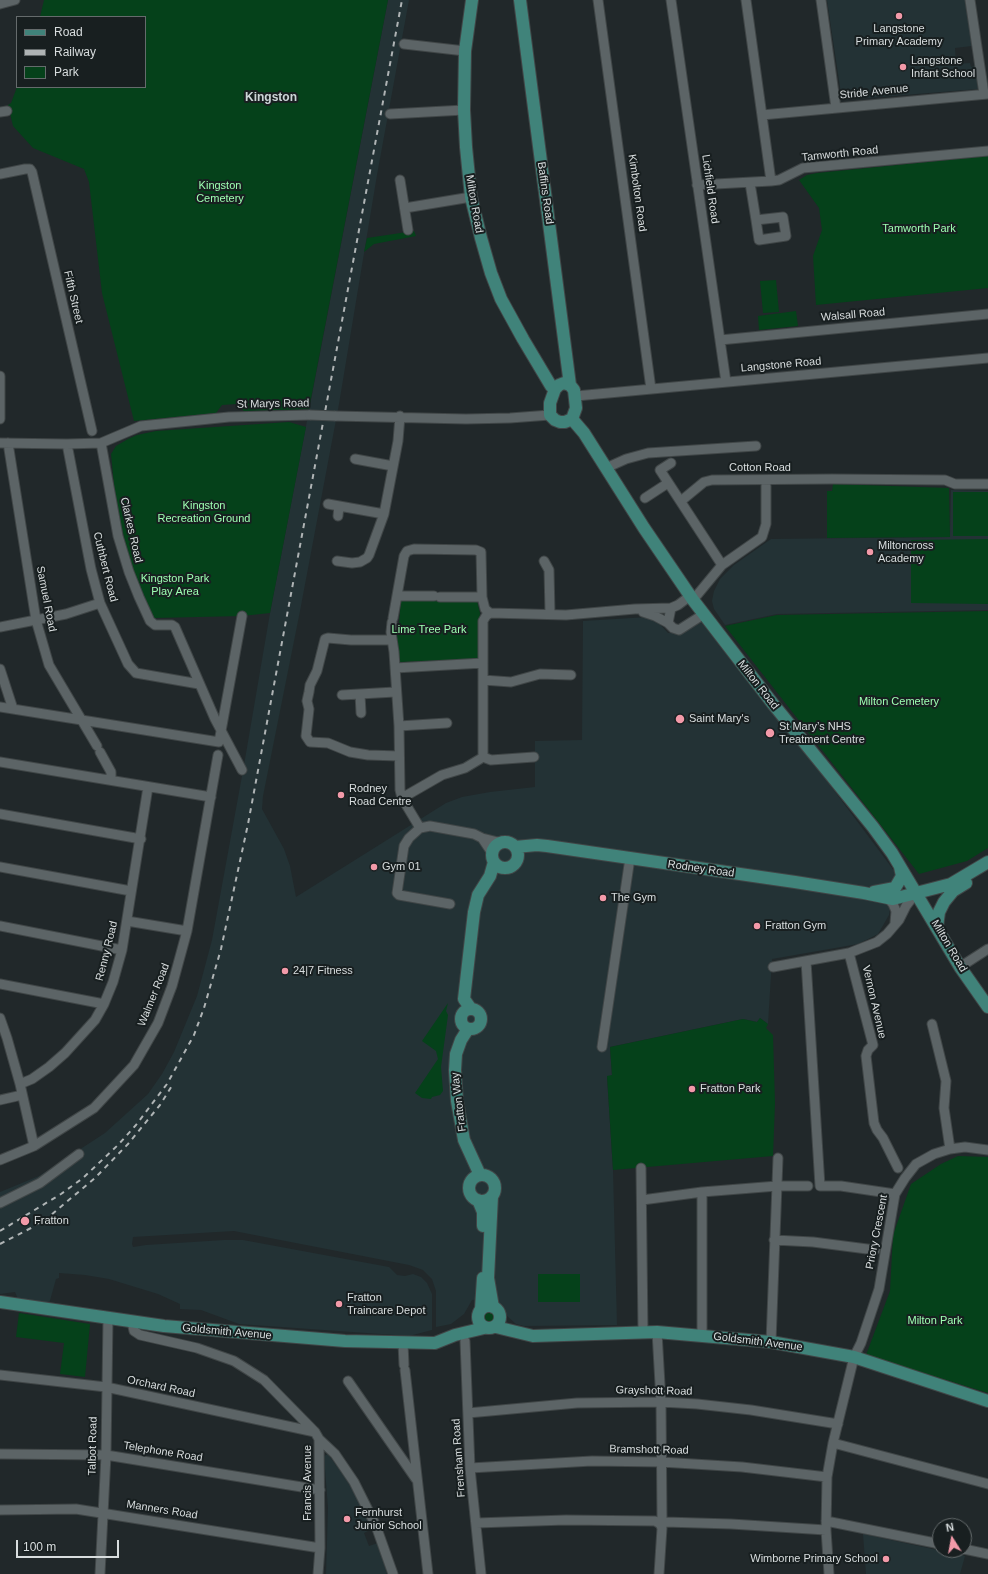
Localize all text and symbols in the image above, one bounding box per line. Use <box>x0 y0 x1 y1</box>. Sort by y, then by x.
marker: Langstone Primary Academy <box>894 11 904 21</box>
legend <box>16 16 146 88</box>
place label: Langstone Primary Academy <box>856 22 942 48</box>
text: Road <box>54 25 83 39</box>
text: Railway <box>54 45 96 59</box>
place label: Langstone Infant School <box>911 54 975 80</box>
marker: Langstone Infant School <box>898 62 908 72</box>
text: Park <box>54 65 79 79</box>
street label: Stride Avenue <box>839 82 909 102</box>
district label: Kingston <box>245 91 297 105</box>
street label: Tamworth Road <box>801 143 879 165</box>
street label: Kimbolton Road <box>625 153 649 233</box>
street label: Lichfield Road <box>699 154 721 224</box>
street label: Baffins Road <box>534 161 556 225</box>
street label: Milton Road <box>462 174 486 234</box>
park label: Kingston Cemetery <box>196 179 244 205</box>
park label: Tamworth Park <box>882 222 956 236</box>
street label: Fifth Street <box>61 269 85 325</box>
street label: Walsall Road <box>820 306 886 324</box>
street label: Langstone Road <box>740 355 822 375</box>
street label: St Marys Road <box>237 397 309 411</box>
street label: Cotton Road <box>729 461 791 475</box>
street label: Clarkes Road <box>117 496 145 564</box>
park label: Kingston Recreation Ground <box>158 499 250 525</box>
street label: Cuthbert Road <box>90 531 120 603</box>
place label: Miltoncross Academy <box>878 539 934 565</box>
marker: Miltoncross Academy <box>865 547 875 557</box>
street label: Samuel Road <box>33 565 59 633</box>
park label: Kingston Park Play Area <box>141 572 209 598</box>
park label: Lime Tree Park <box>392 623 466 637</box>
street label: Milton Road <box>735 658 781 712</box>
park label: Milton Cemetery <box>859 695 939 709</box>
place label: Saint Mary's <box>689 712 749 726</box>
marker: Saint Mary's <box>674 713 686 725</box>
place label: St Mary’s NHS Treatment Centre <box>779 720 865 746</box>
marker: St Mary’s NHS Treatment Centre <box>764 727 776 739</box>
place label: Rodney Road Centre <box>349 782 411 808</box>
marker: Rodney Road Centre <box>336 790 346 800</box>
street label: Rodney Road <box>667 858 735 880</box>
place label: Gym 01 <box>382 860 421 874</box>
marker: Gym 01 <box>369 862 379 872</box>
place label: The Gym <box>611 891 656 905</box>
marker: The Gym <box>598 893 608 903</box>
street label: Milton Road <box>928 917 970 975</box>
place label: Fratton Gym <box>765 919 826 933</box>
street label: Renny Road <box>93 920 121 982</box>
marker: Fratton Gym <box>752 921 762 931</box>
street label: Walmer Road <box>135 962 173 1028</box>
place label: 24|7 Fitness <box>293 964 353 978</box>
street label: Vernon Avenue <box>859 964 889 1040</box>
marker: 24|7 Fitness <box>280 966 290 976</box>
street label: Fratton Way <box>449 1072 469 1132</box>
place label: Fratton Park <box>700 1082 761 1096</box>
marker: Fratton Park <box>687 1084 697 1094</box>
street label: Priory Crescent <box>863 1194 891 1270</box>
place label: Fratton <box>34 1214 69 1228</box>
marker: Fratton <box>19 1215 31 1227</box>
place label: Fratton Traincare Depot <box>347 1291 425 1317</box>
marker: Fratton Traincare Depot <box>334 1299 344 1309</box>
park label: Milton Park <box>907 1314 963 1328</box>
street label: Goldsmith Avenue <box>182 1322 272 1342</box>
street label: Goldsmith Avenue <box>713 1330 803 1354</box>
street label: Orchard Road <box>126 1373 196 1401</box>
street label: Grayshott Road <box>615 1384 693 1398</box>
street label: Talbot Road <box>86 1417 100 1475</box>
street label: Frensham Road <box>450 1418 468 1498</box>
street label: Telephone Road <box>122 1439 204 1465</box>
street label: Bramshott Road <box>609 1443 689 1457</box>
street label: Francis Avenue <box>301 1445 315 1521</box>
street label: Manners Road <box>125 1498 199 1522</box>
place label: Fernhurst Junior School <box>355 1506 422 1532</box>
marker: Fernhurst Junior School <box>342 1514 352 1524</box>
north arrow <box>932 1518 972 1558</box>
text: N <box>945 1521 955 1534</box>
scale bar <box>18 1532 121 1558</box>
text: 100 m <box>23 1540 56 1554</box>
place label: Wimborne Primary School <box>750 1552 878 1566</box>
marker: Wimborne Primary School <box>881 1554 891 1564</box>

